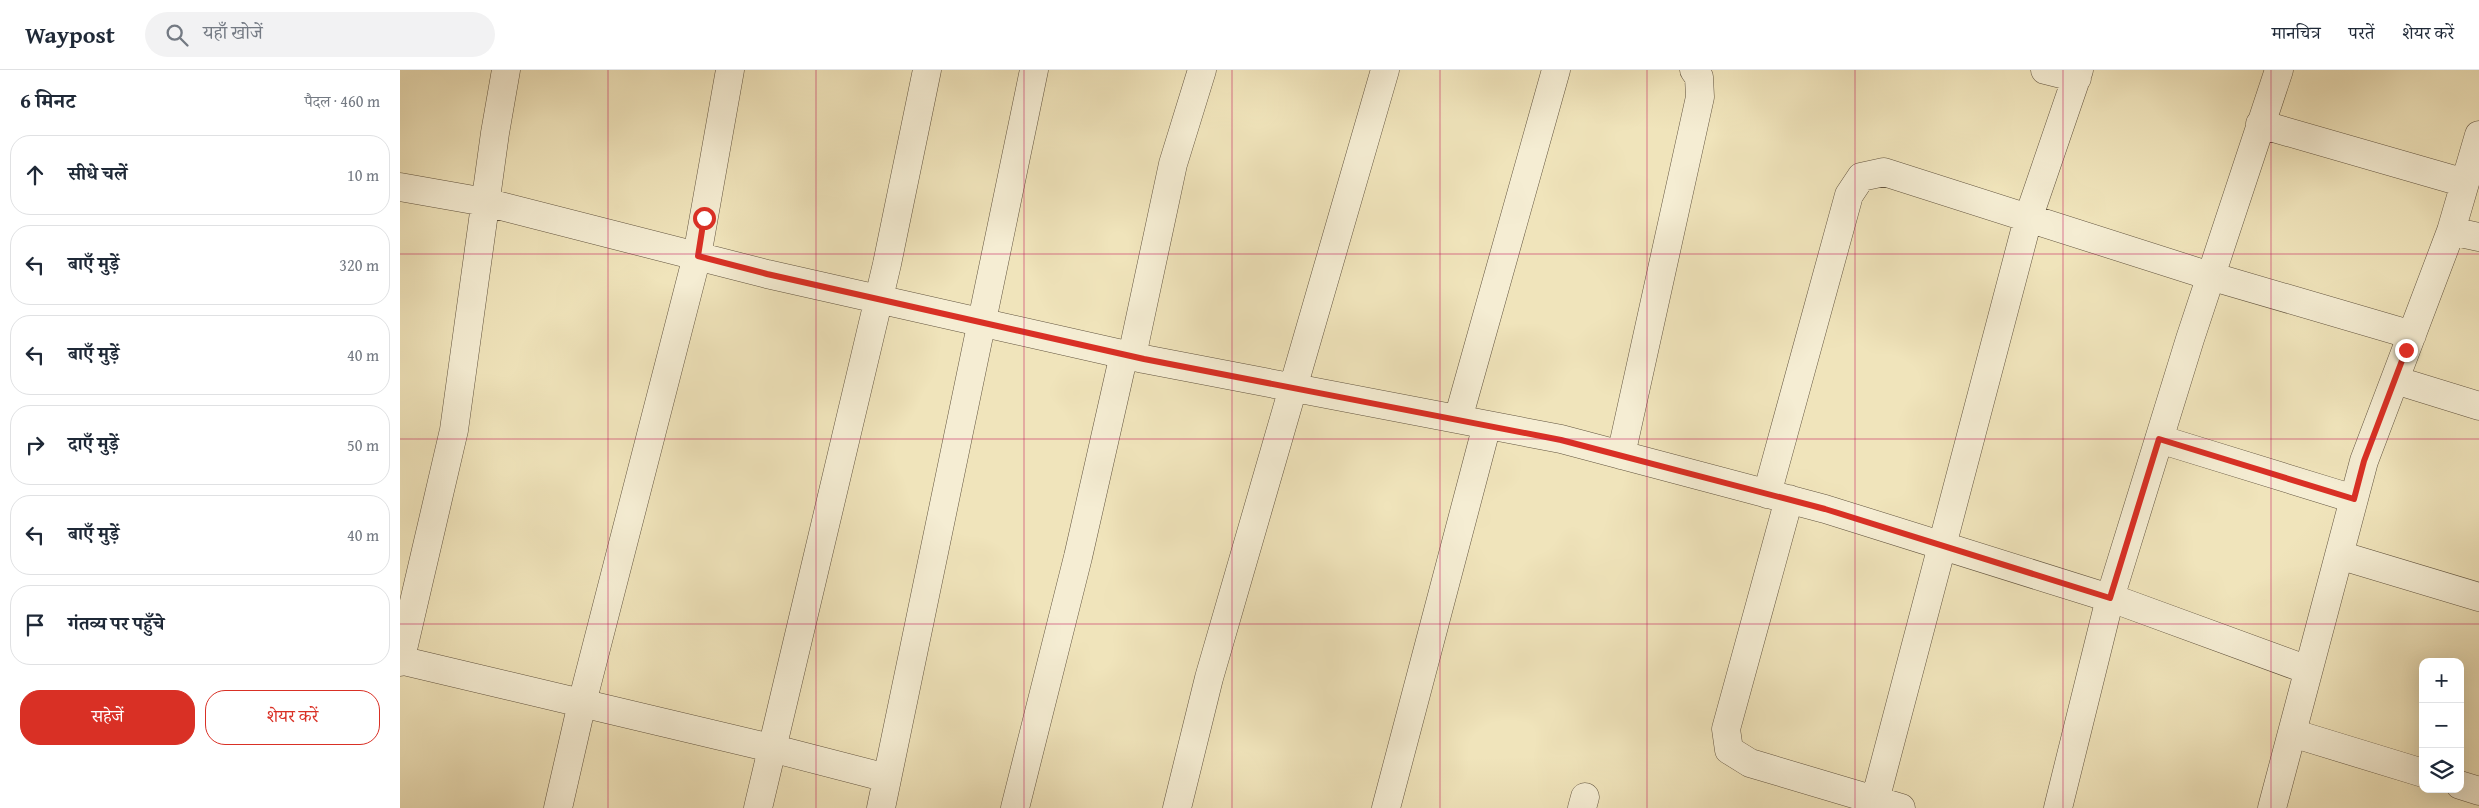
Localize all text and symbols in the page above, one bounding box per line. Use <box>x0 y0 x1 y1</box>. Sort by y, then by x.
search box <box>145 12 495 57</box>
text: Waypost <box>25 17 115 52</box>
text: यहाँ खोजें <box>203 18 263 46</box>
text: मानचित्र <box>2272 19 2321 46</box>
text: परतें <box>2349 19 2374 46</box>
text: शेयर करें <box>2402 19 2454 46</box>
icon: search <box>163 21 191 49</box>
text: 6 मिनट <box>20 85 75 116</box>
text: पैदल · 460 m <box>304 89 380 113</box>
text: सीधे चलें <box>68 159 127 187</box>
icon: ahead <box>21 161 49 189</box>
text: 10 m <box>347 163 379 187</box>
route start <box>693 207 716 230</box>
text: बाएँ मुड़ें <box>68 249 119 277</box>
icon: left <box>21 251 49 279</box>
text: 320 m <box>339 253 379 277</box>
text: बाएँ मुड़ें <box>68 339 119 367</box>
route end <box>2395 339 2418 362</box>
icon: left <box>21 341 49 369</box>
text: 40 m <box>347 343 379 367</box>
text: दाएँ मुड़ें <box>68 429 119 457</box>
icon: right <box>21 431 49 459</box>
text: 50 m <box>347 433 379 457</box>
text: बाएँ मुड़ें <box>68 519 119 547</box>
icon: left <box>21 521 49 549</box>
text: 40 m <box>347 523 379 547</box>
text: गंतव्य पर पहुँचे <box>68 609 164 637</box>
icon: arrive <box>21 611 49 639</box>
map controls <box>2419 658 2464 793</box>
button: + <box>2419 658 2464 703</box>
button: सहेजें <box>20 690 195 745</box>
button: शेयर करें <box>205 690 380 745</box>
button: − <box>2419 703 2464 748</box>
button: layers <box>2419 748 2464 793</box>

